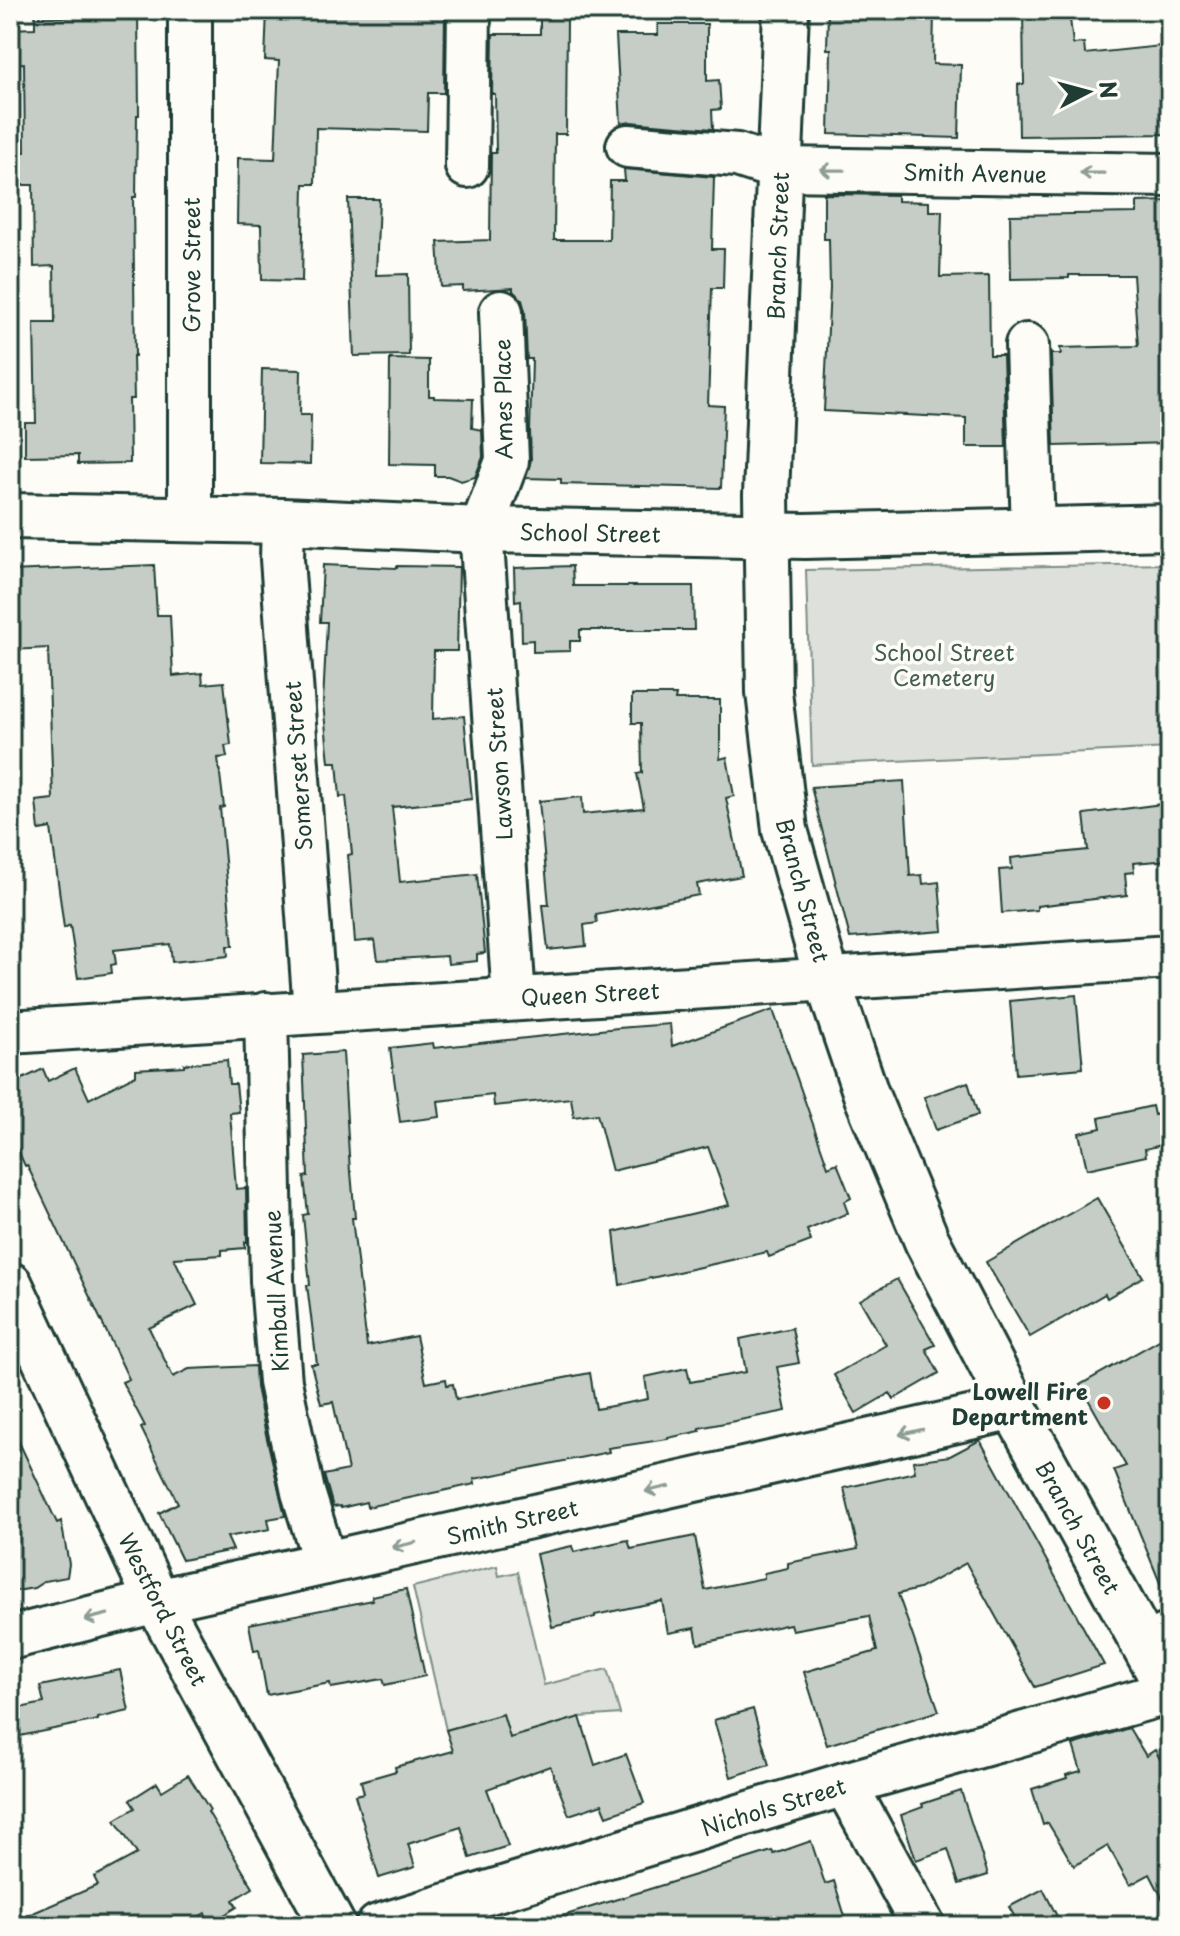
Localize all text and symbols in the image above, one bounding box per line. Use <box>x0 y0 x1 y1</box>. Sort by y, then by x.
north arrow <box>1048 52 1128 132</box>
text: N <box>1092 79 1127 100</box>
street label: Smith Avenue <box>903 154 1047 190</box>
one-way arrow <box>819 162 846 177</box>
one-way arrow <box>1079 166 1106 181</box>
street label: Branch Street <box>758 171 796 321</box>
street label: Grove Street <box>174 197 207 333</box>
street label: Ames Place <box>484 338 520 460</box>
street label: School Street <box>519 514 661 550</box>
park label: School Street Cemetery <box>873 635 1015 693</box>
street label: Somerset Street <box>275 680 319 852</box>
street label: Lawson Street <box>476 687 520 841</box>
street label: Branch Street <box>769 814 839 966</box>
street label: Queen Street <box>520 973 660 1013</box>
street label: Kimball Avenue <box>254 1209 296 1373</box>
place label: Lowell Fire Department <box>951 1374 1088 1432</box>
marker: Lowell Fire Department <box>1095 1394 1113 1412</box>
one-way arrow <box>899 1425 924 1440</box>
street label: Branch Street <box>1029 1454 1129 1600</box>
one-way arrow <box>645 1482 671 1497</box>
street label: Smith Street <box>443 1490 581 1552</box>
street label: Westford Street <box>111 1527 217 1691</box>
one-way arrow <box>391 1539 417 1554</box>
one-way arrow <box>83 1610 109 1625</box>
street label: Nichols Street <box>697 1768 849 1844</box>

